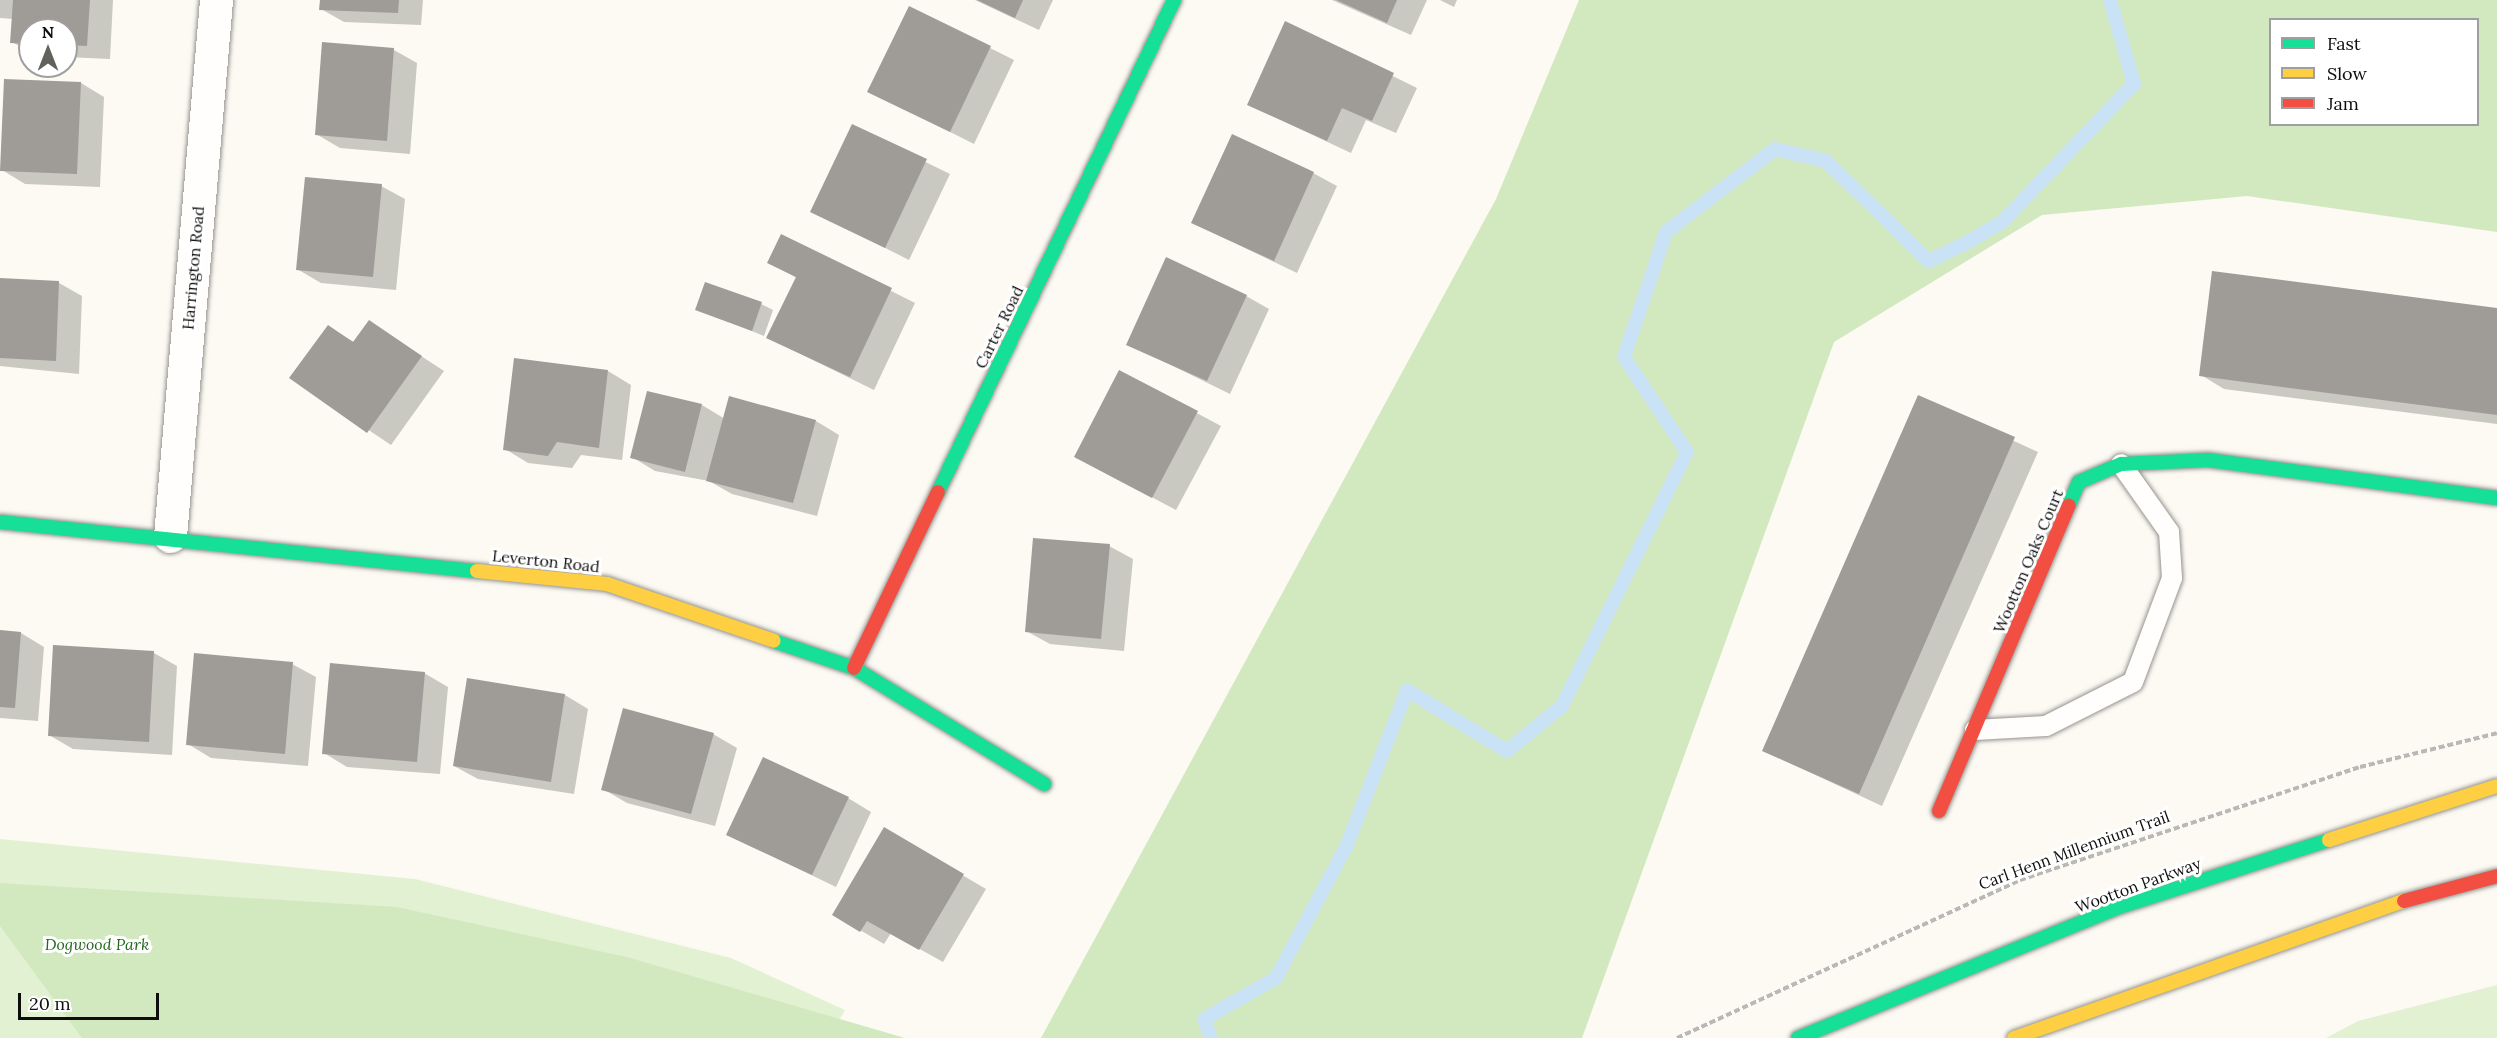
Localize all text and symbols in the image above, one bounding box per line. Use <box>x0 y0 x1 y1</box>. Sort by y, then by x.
north arrow <box>18 18 78 78</box>
legend <box>2269 18 2479 126</box>
text: N <box>42 22 54 42</box>
text: Fast <box>2327 32 2361 55</box>
text: Slow <box>2327 62 2367 85</box>
text: Jam <box>2327 92 2359 115</box>
street label: Harrington Road <box>178 205 208 331</box>
street label: Carter Road <box>971 283 1027 371</box>
street label: Wootton Oaks Court <box>1989 486 2067 636</box>
street label: Leverton Road <box>491 546 601 576</box>
street label: Carl Henn Millennium Trail <box>1976 806 2172 894</box>
street label: Wootton Parkway <box>2073 853 2203 917</box>
park label: Dogwood Park <box>45 934 149 954</box>
scale bar <box>21 981 162 1019</box>
text: 20 m <box>29 992 71 1015</box>

